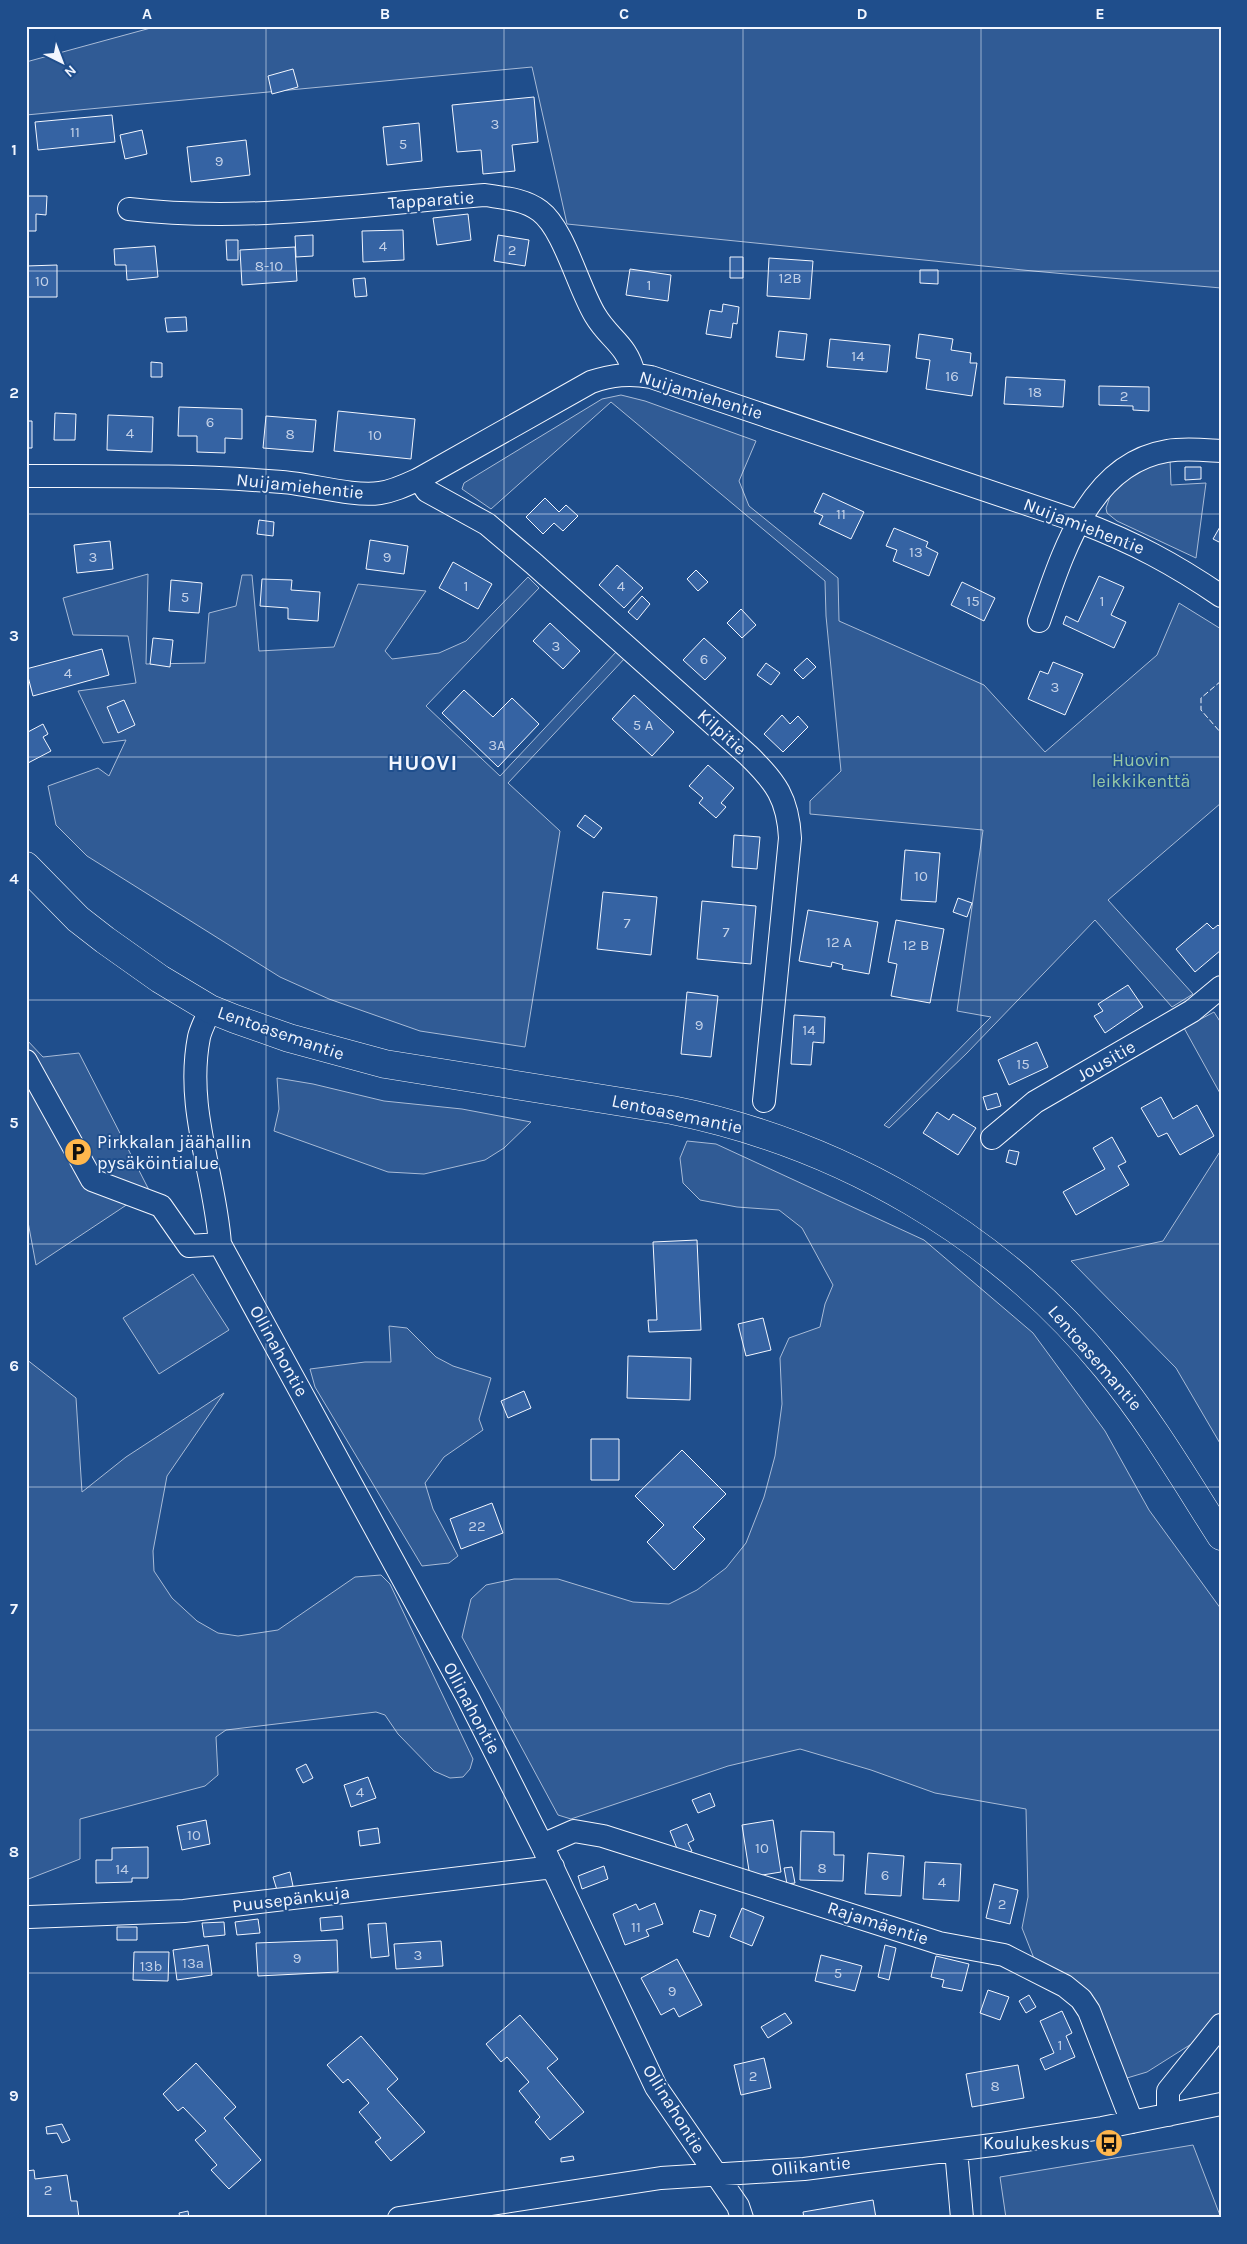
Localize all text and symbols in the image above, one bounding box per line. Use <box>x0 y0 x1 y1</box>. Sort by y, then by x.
text: A <box>142 4 152 23</box>
text: B <box>380 4 390 23</box>
text: C <box>619 4 629 23</box>
text: D <box>857 4 868 23</box>
text: E <box>1095 4 1105 23</box>
north arrow <box>38 38 88 88</box>
text: N <box>61 62 80 81</box>
house number: 3 <box>491 115 499 133</box>
house number: 11 <box>70 123 80 141</box>
house number: 5 <box>399 135 407 153</box>
text: 1 <box>11 140 17 159</box>
house number: 9 <box>215 152 223 170</box>
street label: Tapparatie <box>387 186 475 214</box>
house number: 4 <box>379 237 388 255</box>
house number: 2 <box>508 241 516 259</box>
house number: 8-10 <box>255 257 283 275</box>
house number: 12B <box>779 269 801 287</box>
house number: 10 <box>35 272 49 290</box>
house number: 1 <box>647 276 651 294</box>
house number: 14 <box>851 347 865 365</box>
street label: Nuijamiehentie <box>637 366 765 424</box>
house number: 16 <box>945 367 959 385</box>
text: 2 <box>9 383 19 402</box>
house number: 18 <box>1028 383 1042 401</box>
house number: 2 <box>1120 387 1128 405</box>
house number: 6 <box>206 413 214 431</box>
house number: 4 <box>126 424 135 442</box>
house number: 8 <box>285 425 295 443</box>
house number: 10 <box>368 426 382 444</box>
street label: Nuijamiehentie <box>235 468 365 504</box>
street label: Nuijamiehentie <box>1020 493 1148 559</box>
house number: 11 <box>836 505 846 523</box>
house number: 13 <box>909 543 923 561</box>
house number: 3 <box>89 548 97 566</box>
house number: 9 <box>383 548 391 566</box>
house number: 1 <box>464 577 468 595</box>
house number: 4 <box>617 577 626 595</box>
house number: 5 <box>181 588 189 606</box>
house number: 15 <box>966 592 980 610</box>
house number: 1 <box>1100 592 1104 610</box>
text: 3 <box>9 626 19 645</box>
house number: 3 <box>552 637 560 655</box>
house number: 6 <box>700 650 708 668</box>
house number: 4 <box>64 664 73 682</box>
house number: 3 <box>1051 678 1059 696</box>
street label: Kilpitie <box>693 704 751 760</box>
house number: 5 A <box>633 716 654 734</box>
house number: 3A <box>488 736 506 754</box>
park label: Huovin leikkikenttä <box>1092 749 1191 792</box>
district label: HUOVI <box>388 750 458 776</box>
house number: 10 <box>914 867 928 885</box>
text: 4 <box>9 869 19 888</box>
house number: 7 <box>623 914 631 932</box>
house number: 7 <box>722 923 730 941</box>
house number: 12 A <box>826 933 852 951</box>
house number: 12 B <box>903 936 929 954</box>
street label: Lentoasemantie <box>215 1001 347 1065</box>
house number: 9 <box>695 1016 703 1034</box>
house number: 14 <box>802 1021 816 1039</box>
street label: Jousitie <box>1073 1035 1139 1087</box>
house number: 15 <box>1016 1055 1030 1073</box>
street label: Lentoasemantie <box>610 1089 744 1139</box>
text: 5 <box>9 1113 19 1132</box>
place label: Pirkkalan jäähallin pysäköintialue <box>97 1131 252 1174</box>
parking icon: Pirkkalan jäähallin pysäköintialue <box>63 1137 93 1167</box>
street label: Lentoasemantie <box>1043 1301 1147 1415</box>
street label: Ollinahontie <box>245 1302 313 1400</box>
text: 6 <box>9 1356 19 1375</box>
house number: 22 <box>468 1517 486 1535</box>
text: 7 <box>10 1599 18 1618</box>
street label: Ollinahontie <box>439 1658 505 1758</box>
house number: 4 <box>356 1783 365 1801</box>
house number: 10 <box>187 1826 201 1844</box>
house number: 10 <box>755 1839 769 1857</box>
text: 8 <box>9 1842 19 1861</box>
house number: 8 <box>817 1859 827 1877</box>
house number: 14 <box>115 1860 129 1878</box>
house number: 6 <box>881 1866 889 1884</box>
house number: 4 <box>938 1873 947 1891</box>
street label: Puusepänkuja <box>231 1881 351 1917</box>
house number: 2 <box>998 1895 1006 1913</box>
street label: Rajamäentie <box>825 1896 931 1950</box>
house number: 11 <box>631 1918 641 1936</box>
house number: 3 <box>414 1946 422 1964</box>
house number: 9 <box>293 1949 301 1967</box>
house number: 13a <box>182 1954 204 1972</box>
house number: 13b <box>140 1957 162 1975</box>
house number: 5 <box>834 1964 842 1982</box>
house number: 9 <box>668 1982 676 2000</box>
house number: 1 <box>1058 2036 1062 2054</box>
street label: Ollinahontie <box>638 2060 710 2158</box>
house number: 2 <box>749 2067 757 2085</box>
house number: 8 <box>990 2077 1000 2095</box>
text: 9 <box>9 2086 19 2105</box>
bus stop icon: Koulukeskus <box>1094 2128 1124 2158</box>
place label: Koulukeskus <box>983 2132 1090 2154</box>
street label: Ollikantie <box>771 2152 851 2180</box>
house number: 2 <box>44 2181 52 2199</box>

